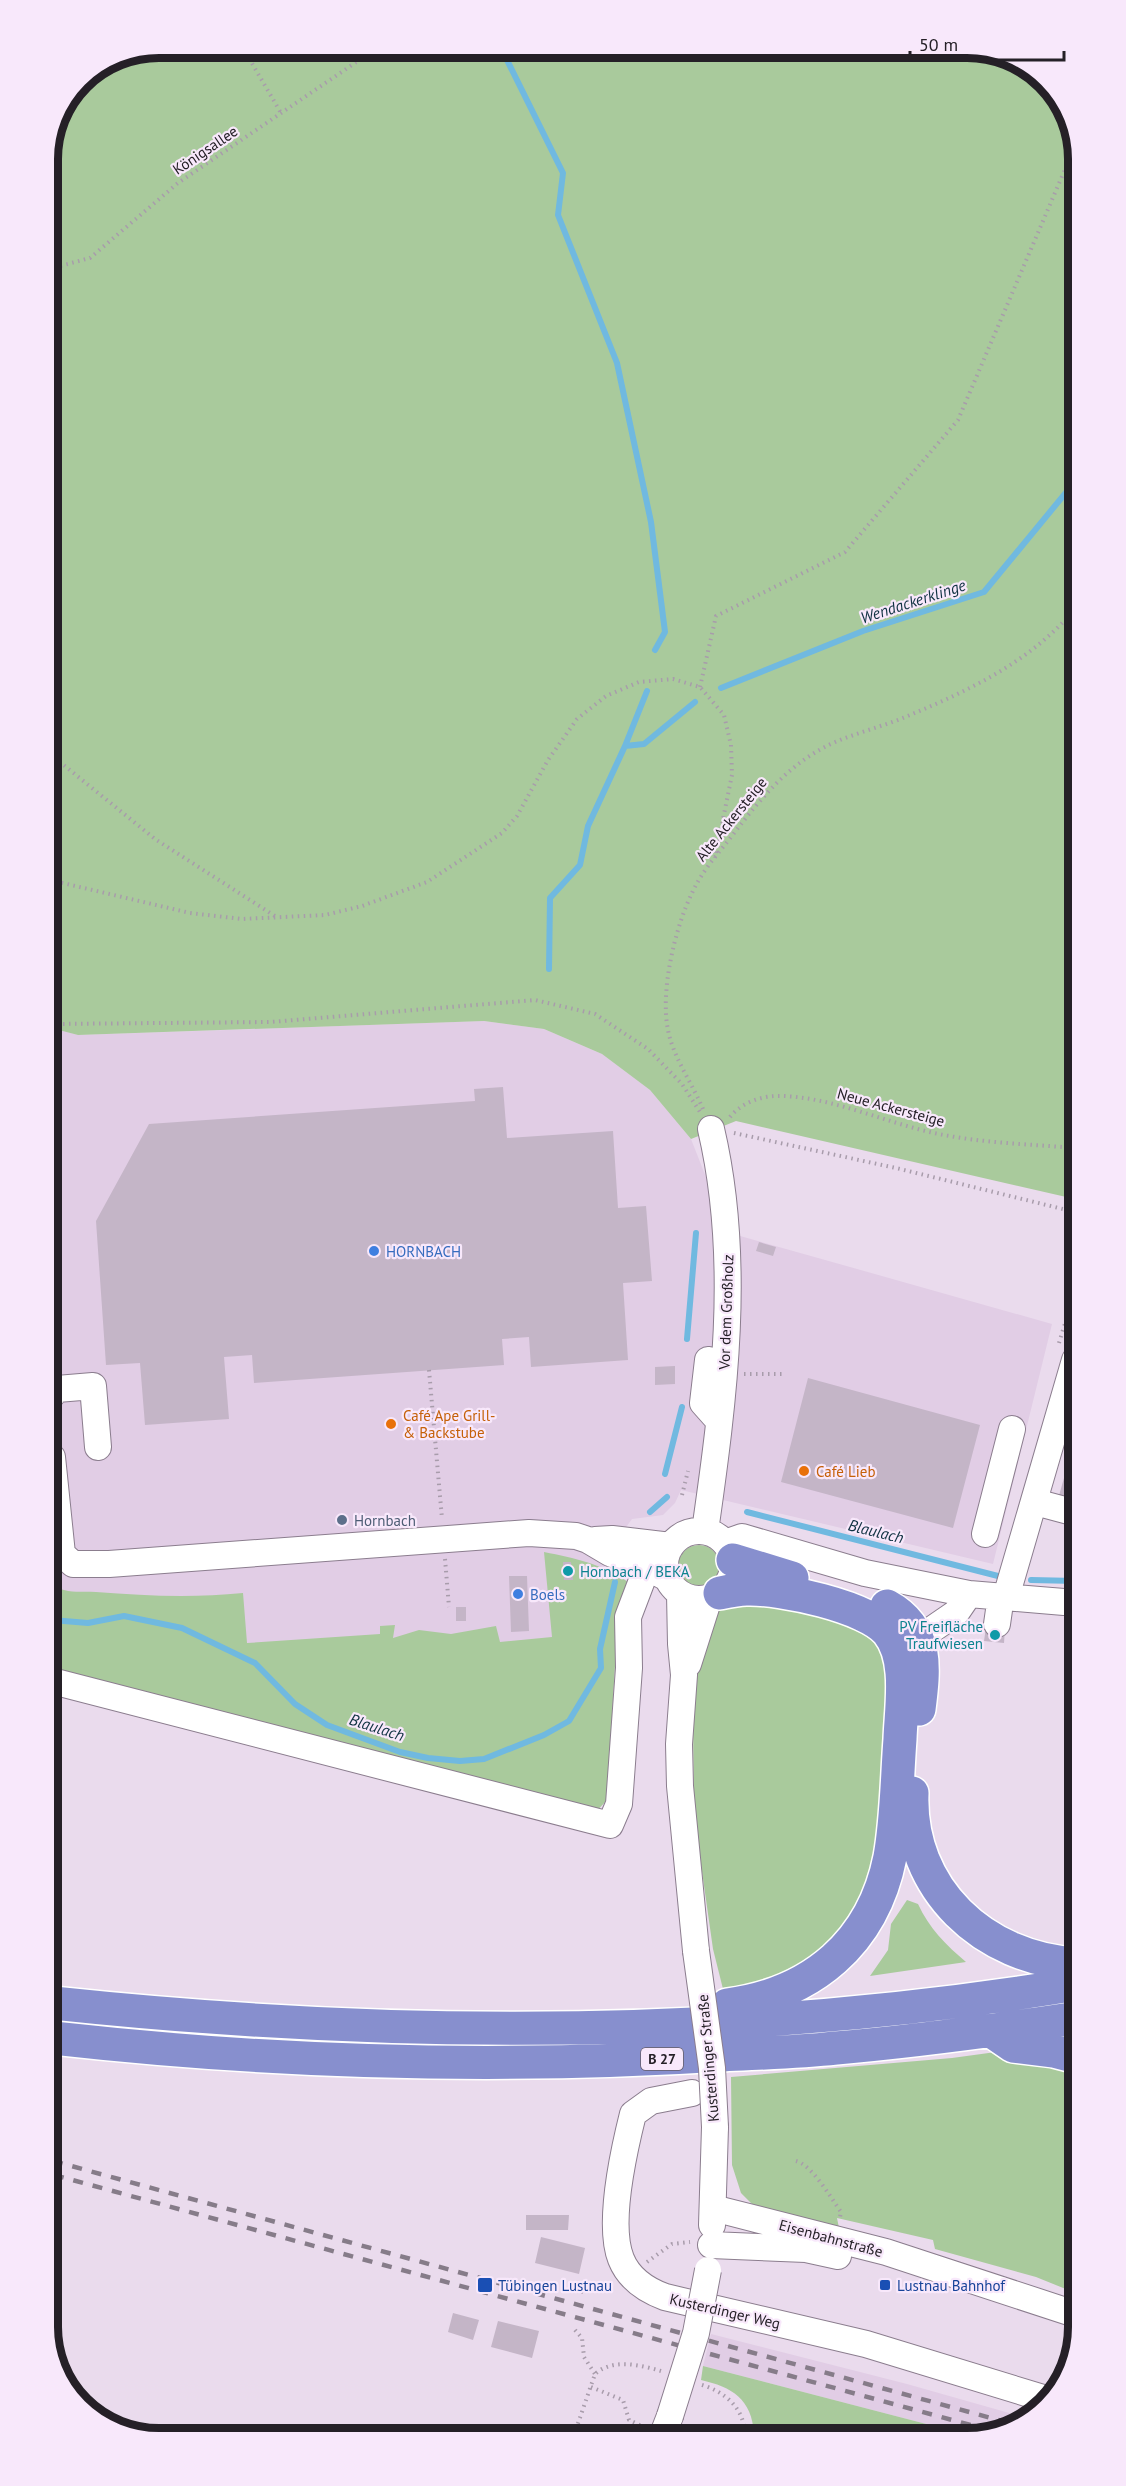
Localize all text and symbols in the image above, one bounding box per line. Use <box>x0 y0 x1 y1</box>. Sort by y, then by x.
scale bar <box>910 24 1064 62</box>
text: 50 m <box>919 33 958 56</box>
street label: Königsallee <box>169 121 241 179</box>
water label: Wendackerklinge <box>858 574 969 627</box>
street label: Alte Ackersteige <box>691 773 771 865</box>
street label: Neue Ackersteige <box>835 1084 947 1130</box>
place label: HORNBACH <box>386 1242 461 1261</box>
marker: HORNBACH <box>367 1244 381 1258</box>
street label: Vor dem Großholz <box>714 1254 738 1371</box>
place label: Café Ape Grill- & Backstube <box>403 1406 496 1442</box>
marker: Café Ape Grill- & Backstube <box>384 1417 398 1431</box>
place label: Café Lieb <box>816 1462 876 1481</box>
marker: Café Lieb <box>797 1464 811 1478</box>
place label: Hornbach <box>354 1511 416 1530</box>
marker: Hornbach <box>335 1513 349 1527</box>
water label: Blaulach <box>846 1514 906 1548</box>
place label: Hornbach / BEKA <box>580 1562 690 1581</box>
marker: Hornbach / BEKA <box>561 1564 575 1578</box>
place label: Boels <box>530 1585 565 1604</box>
marker: Boels <box>511 1587 525 1601</box>
place label: PV Freifläche Traufwiesen <box>899 1617 983 1653</box>
marker: PV Freifläche Traufwiesen <box>988 1628 1002 1642</box>
water label: Blaulach <box>347 1709 407 1745</box>
street label: Kusterdinger Straße <box>693 1993 723 2123</box>
road number: B 27 <box>641 2048 683 2070</box>
street label: Eisenbahnstraße <box>777 2215 885 2261</box>
marker: Tübingen Lustnau <box>476 2276 494 2294</box>
place label: Tübingen Lustnau <box>498 2276 612 2295</box>
place label: Lustnau Bahnhof <box>897 2276 1006 2295</box>
marker: Lustnau Bahnhof <box>878 2278 892 2292</box>
street label: Kusterdinger Weg <box>668 2289 782 2333</box>

